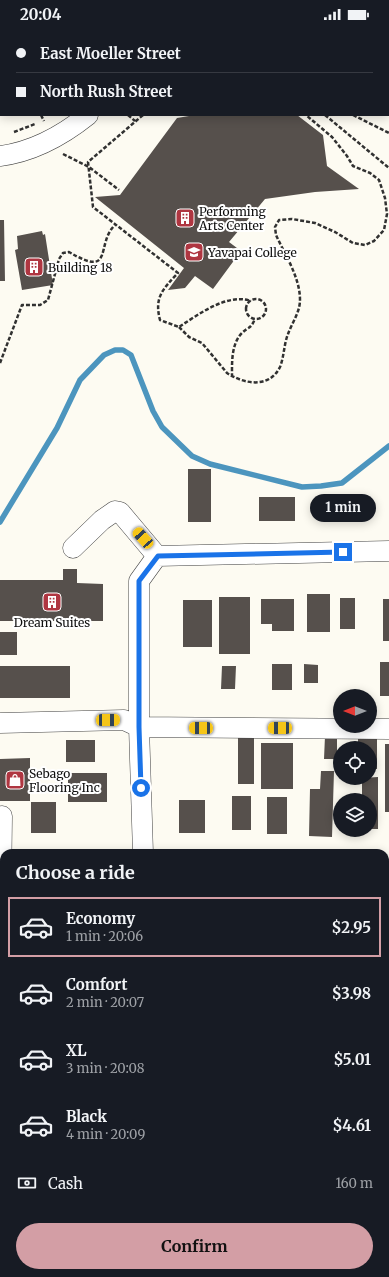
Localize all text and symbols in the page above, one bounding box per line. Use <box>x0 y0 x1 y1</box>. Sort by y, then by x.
text: 20:04 <box>20 5 61 24</box>
text: East Moeller Street <box>40 44 181 63</box>
text: North Rush Street <box>40 82 173 101</box>
place label: Performing Arts Center <box>198 204 267 233</box>
building icon: Performing Arts Center <box>174 207 196 229</box>
school or university icon: Yavapai College <box>183 241 205 263</box>
place label: Yavapai College <box>207 245 297 260</box>
building icon: Building 18 <box>23 256 45 278</box>
place label: Building 18 <box>48 260 112 275</box>
callout: 1 min <box>310 494 376 522</box>
text: 1 min <box>325 499 361 516</box>
car <box>131 525 155 551</box>
route end <box>334 543 352 561</box>
building icon: Dream Suites <box>41 591 63 613</box>
place label: Dream Suites <box>14 615 90 630</box>
north arrow <box>333 689 377 733</box>
map controls <box>333 689 377 837</box>
car <box>96 714 120 726</box>
car <box>189 722 213 734</box>
car <box>268 722 292 734</box>
button: locate <box>333 741 377 785</box>
place label: Sebago Flooring Inc <box>29 766 100 795</box>
shop icon: Sebago Flooring Inc <box>4 769 26 791</box>
route start <box>132 779 150 797</box>
button: layers <box>333 793 377 837</box>
text: Choose a ride <box>16 861 135 884</box>
icon: car <box>18 909 54 945</box>
text: Economy <box>66 909 135 928</box>
text: $2.95 <box>332 918 371 937</box>
text: 1 min · 20:06 <box>66 928 143 945</box>
icon: car <box>18 975 54 1011</box>
text: Comfort <box>66 975 127 994</box>
text: $3.98 <box>332 984 371 1003</box>
text: 2 min · 20:07 <box>66 994 144 1011</box>
icon: car <box>18 1041 54 1077</box>
text: XL <box>66 1041 87 1060</box>
text: $5.01 <box>334 1050 371 1069</box>
text: 3 min · 20:08 <box>66 1060 145 1077</box>
icon: car <box>18 1107 54 1143</box>
text: Black <box>66 1107 107 1126</box>
text: $4.61 <box>332 1116 371 1135</box>
text: 4 min · 20:09 <box>66 1126 145 1143</box>
icon: cash <box>16 1172 38 1194</box>
text: Cash <box>48 1174 83 1193</box>
text: 160 m <box>335 1175 373 1192</box>
button: Confirm <box>16 1223 373 1269</box>

